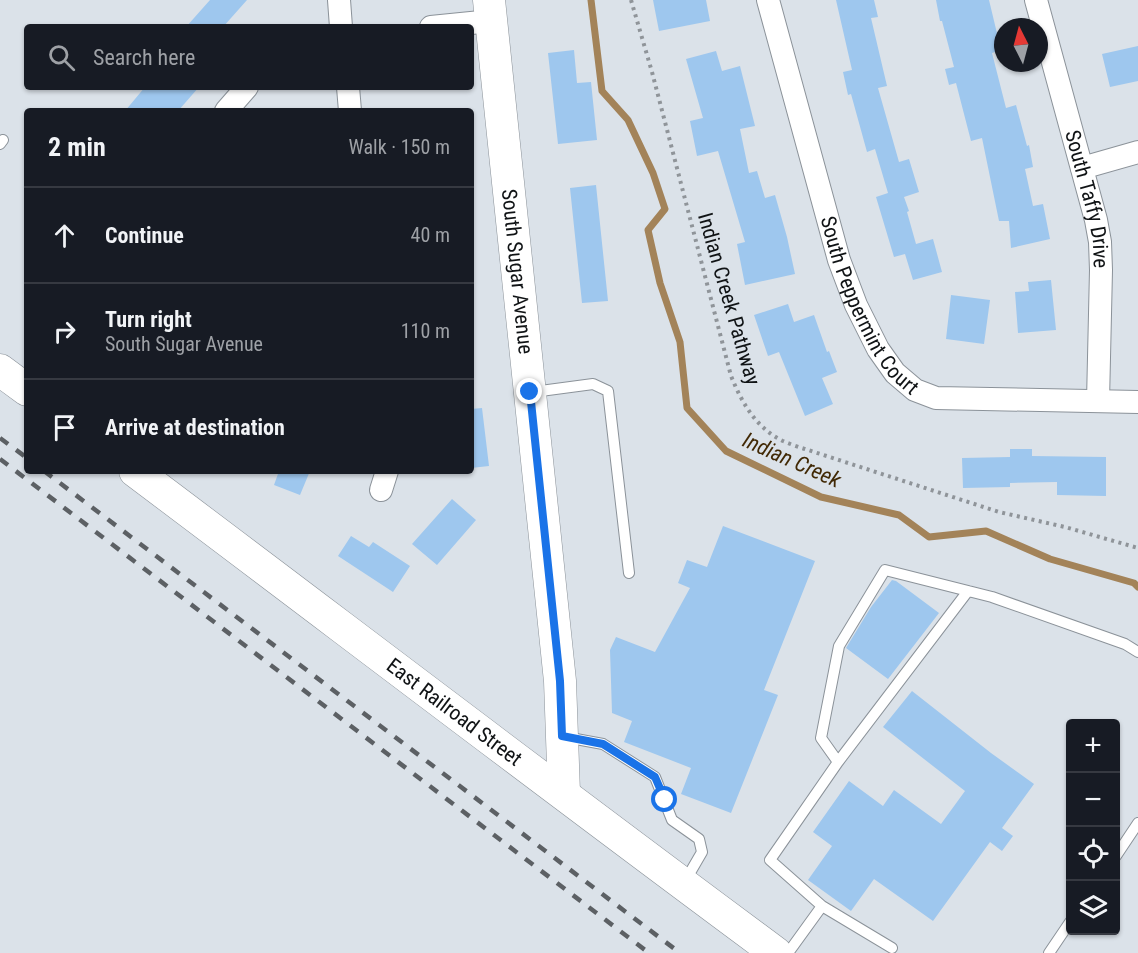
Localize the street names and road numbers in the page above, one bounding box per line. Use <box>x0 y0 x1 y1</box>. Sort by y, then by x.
street label: South Taffy Drive <box>1060 128 1113 269</box>
street label: South Sugar Avenue <box>497 188 538 355</box>
street label: Indian Creek Pathway <box>693 210 765 388</box>
street label: South Peppermint Court <box>816 214 923 400</box>
street label: East Railroad Street <box>382 653 527 771</box>

